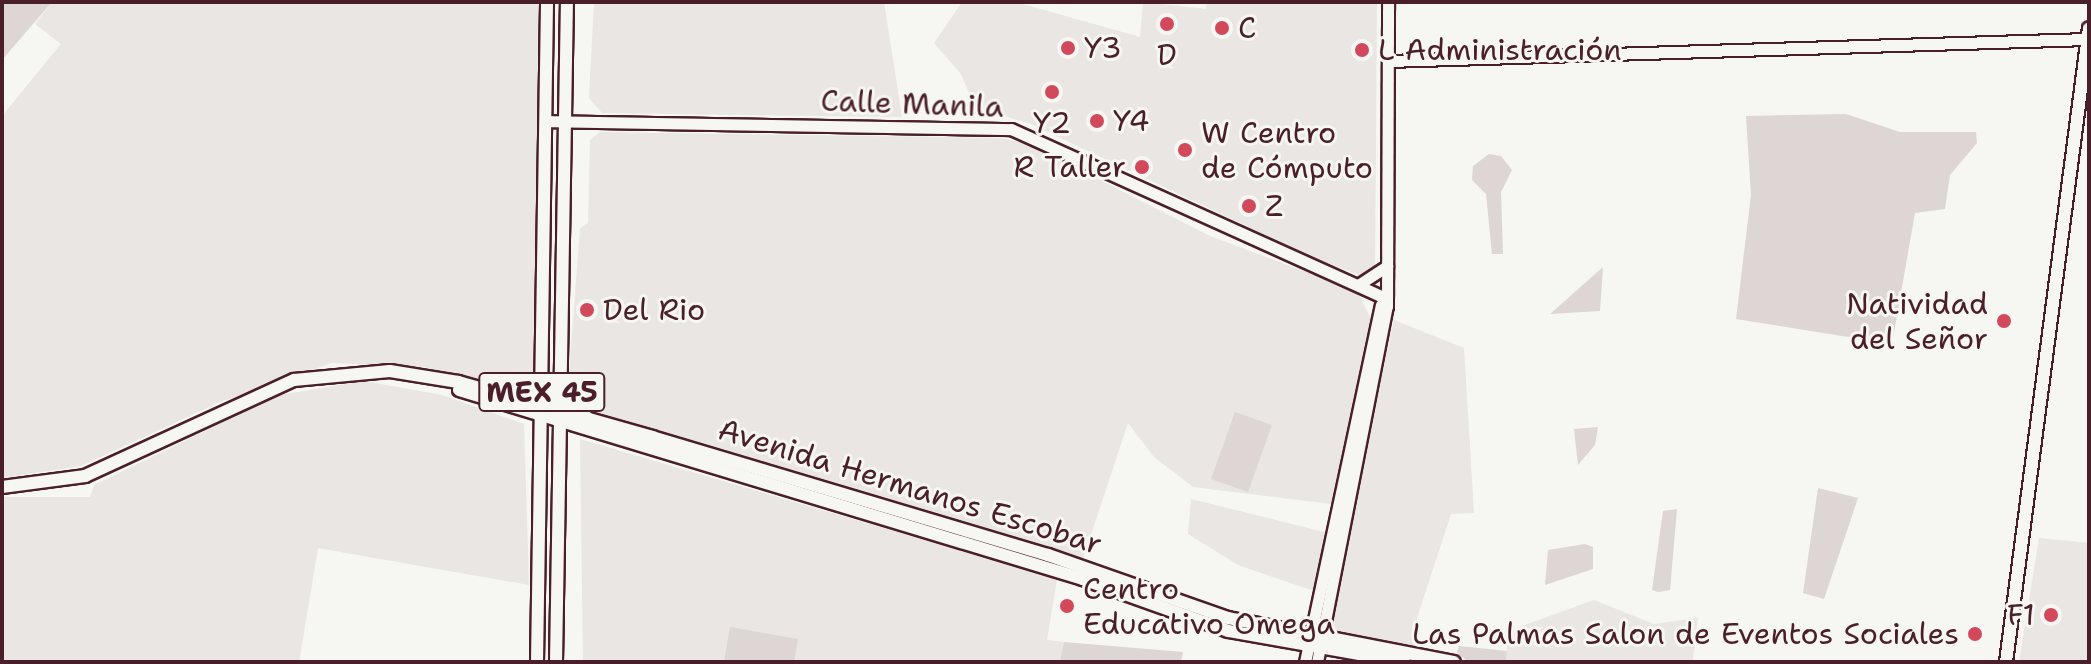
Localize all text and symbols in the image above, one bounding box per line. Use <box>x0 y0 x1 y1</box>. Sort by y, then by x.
place label: C <box>1238 10 1256 46</box>
marker: D <box>1158 15 1176 33</box>
marker: C <box>1213 19 1231 37</box>
place label: Y3 <box>1084 30 1122 66</box>
place label: L Administración <box>1378 32 1622 68</box>
place label: D <box>1157 37 1177 73</box>
marker: Y3 <box>1059 39 1077 57</box>
marker: L Administración <box>1353 41 1371 59</box>
street label: Calle Manila <box>820 83 1004 125</box>
marker: Y2 <box>1043 83 1061 101</box>
place label: Y4 <box>1113 103 1149 139</box>
place label: Y2 <box>1033 105 1071 141</box>
marker: Y4 <box>1088 112 1106 130</box>
place label: W Centro de Cómputo <box>1201 115 1373 186</box>
marker: W Centro de Cómputo <box>1176 141 1194 159</box>
place label: R Taller <box>1013 149 1126 185</box>
marker: R Taller <box>1133 158 1151 176</box>
place label: Z <box>1265 188 1283 224</box>
marker: Z <box>1240 197 1258 215</box>
place label: Natividad del Señor <box>1846 286 1988 356</box>
place label: Del Rio <box>603 292 705 328</box>
marker: Del Rio <box>578 301 596 319</box>
marker: Natividad del Señor <box>1995 312 2013 330</box>
road number: MEX 45 <box>478 368 606 416</box>
street label: Avenida Hermanos Escobar <box>714 411 1106 563</box>
place label: Centro Educativo Omega <box>1083 571 1335 642</box>
marker: Centro Educativo Omega <box>1058 597 1076 615</box>
place label: F1 <box>2007 597 2035 633</box>
marker: F1 <box>2042 606 2060 624</box>
place label: Las Palmas Salon de Eventos Sociales <box>1412 616 1959 652</box>
marker: Las Palmas Salon de Eventos Sociales <box>1966 625 1984 643</box>

